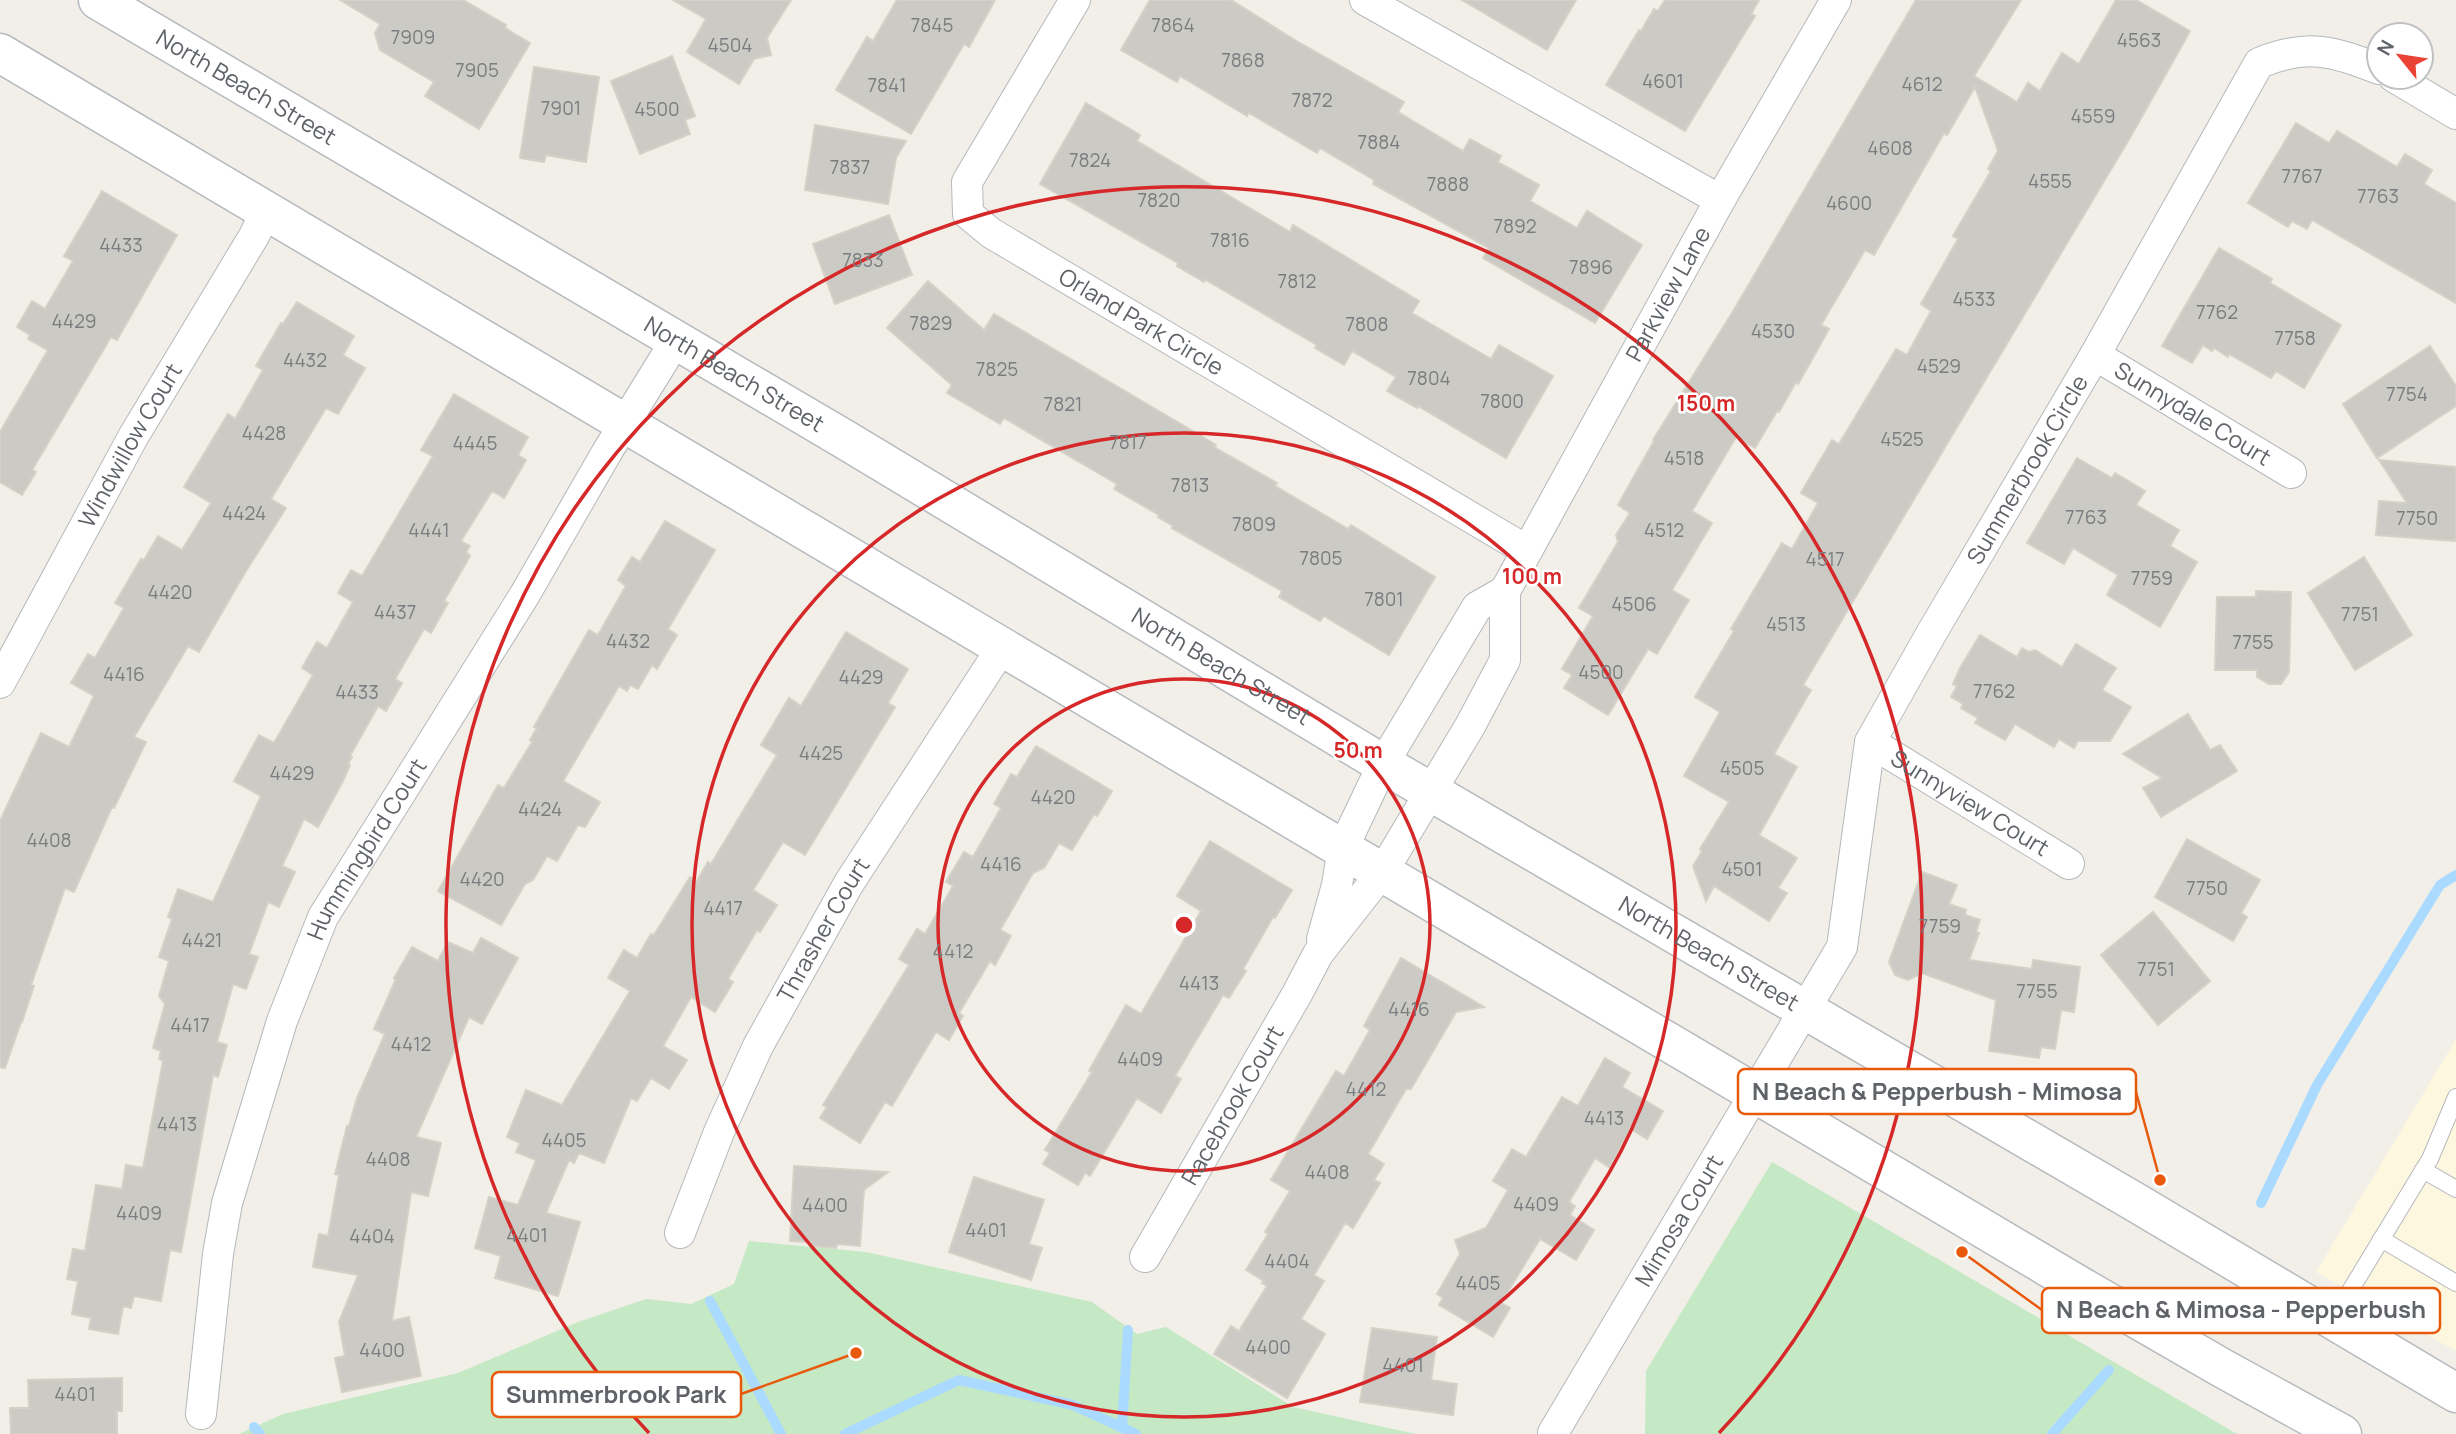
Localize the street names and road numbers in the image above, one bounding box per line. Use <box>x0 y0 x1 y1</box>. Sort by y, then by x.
street label: North Beach Street <box>151 21 343 152</box>
street label: Parkview Lane <box>1617 220 1717 367</box>
street label: Orland Park Circle <box>1053 260 1230 382</box>
street label: North Beach Street <box>639 308 831 439</box>
street label: Sunnydale Court <box>2109 353 2277 472</box>
street label: Windwillow Court <box>70 357 189 533</box>
street label: Summerbrook Circle <box>1959 369 2095 570</box>
street label: North Beach Street <box>1126 599 1317 732</box>
street label: Sunnyview Court <box>1885 742 2056 863</box>
street label: Hummingbird Court <box>299 752 433 944</box>
street label: Thrasher Court <box>769 851 876 1007</box>
street label: North Beach Street <box>1613 888 1805 1018</box>
street label: Racebrook Court <box>1173 1019 1290 1191</box>
street label: Mimosa Court <box>1627 1148 1730 1292</box>

